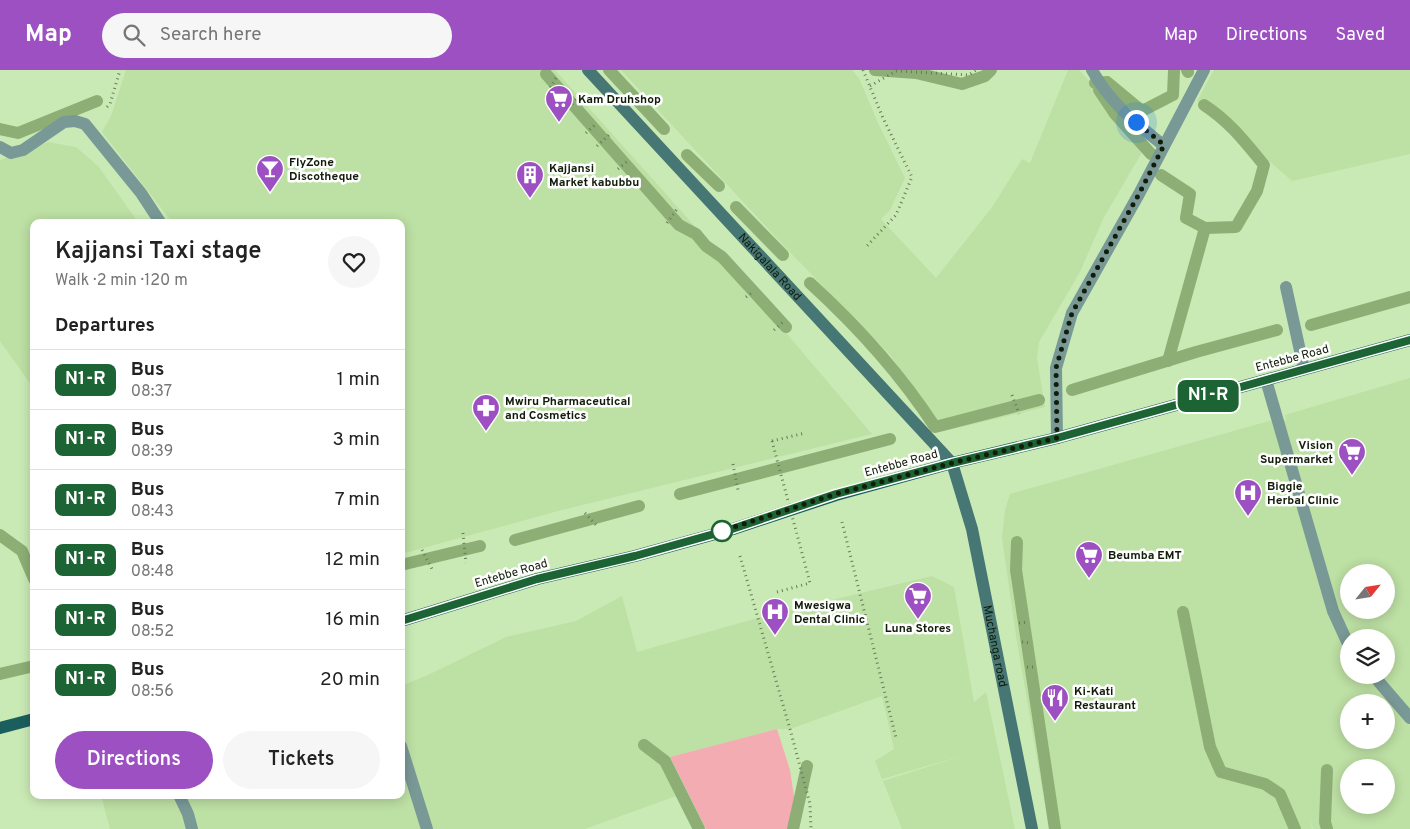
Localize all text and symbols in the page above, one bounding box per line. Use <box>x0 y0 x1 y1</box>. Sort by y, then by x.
search box <box>102 13 452 58</box>
text: Map <box>25 20 72 50</box>
icon: search <box>120 21 148 49</box>
text: Search here <box>160 23 261 47</box>
text: Map <box>1164 24 1198 47</box>
text: Directions <box>1226 24 1308 47</box>
text: Saved <box>1336 24 1385 47</box>
supermarket icon: Kam Druhshop <box>544 84 574 123</box>
place label: Kam Druhshop <box>578 92 661 108</box>
your location <box>1124 110 1149 135</box>
bar icon: FlyZone Discotheque <box>255 154 285 193</box>
place label: FlyZone Discotheque <box>289 155 359 185</box>
building icon: Kajjansi Market kabubbu <box>515 160 545 199</box>
place label: Kajjansi Market kabubbu <box>549 161 639 191</box>
street label: Nakigalala Road <box>734 230 805 305</box>
button: heart <box>328 236 380 288</box>
text: Kajjansi Taxi stage <box>55 237 262 267</box>
text: Walk · 2 min · 120 m <box>55 271 188 291</box>
text: Departures <box>55 314 155 338</box>
street label: Entebbe Road <box>1254 341 1331 376</box>
text: Bus <box>131 358 164 382</box>
text: N1-R <box>65 368 106 391</box>
text: 1 min <box>337 368 380 392</box>
line badge: N1-R <box>1173 380 1243 412</box>
text: 08:37 <box>131 382 172 402</box>
text: N1-R <box>1188 384 1228 407</box>
pharmacy icon: Mwiru Pharmaceutical and Cosmetics <box>471 393 501 432</box>
place label: Mwiru Pharmaceutical and Cosmetics <box>505 394 631 424</box>
text: Bus <box>131 418 164 442</box>
text: N1-R <box>65 428 106 451</box>
text: 3 min <box>332 428 380 452</box>
supermarket icon: Vision Supermarket <box>1337 437 1367 476</box>
place label: Vision Supermarket <box>1260 438 1333 468</box>
text: 08:39 <box>131 442 173 462</box>
street label: Entebbe Road <box>863 446 940 481</box>
text: Bus <box>131 478 164 502</box>
hospital icon: Biggie Herbal Clinic <box>1233 478 1263 517</box>
place label: Biggie Herbal Clinic <box>1267 479 1339 509</box>
text: N1-R <box>65 488 106 511</box>
text: 7 min <box>335 488 380 512</box>
text: 08:43 <box>131 502 174 522</box>
unlabelled marker <box>711 520 733 542</box>
text: Bus <box>131 538 164 562</box>
supermarket icon: Beumba EMT <box>1074 540 1104 579</box>
text: N1-R <box>65 548 106 571</box>
text: 12 min <box>325 548 380 572</box>
place label: Beumba EMT <box>1108 548 1182 564</box>
street label: Entebbe Road <box>473 556 550 592</box>
text: 08:48 <box>131 562 174 582</box>
north arrow <box>1340 564 1395 619</box>
map controls <box>1340 564 1395 814</box>
supermarket icon: Luna Stores <box>903 581 933 620</box>
hospital icon: Mwesigwa Dental Clinic <box>760 597 790 636</box>
text: Bus <box>131 598 164 622</box>
place label: Mwesigwa Dental Clinic <box>794 598 865 628</box>
street label: Muchanga road <box>978 604 1010 689</box>
text: N1-R <box>65 608 106 631</box>
text: 16 min <box>325 608 380 632</box>
place label: Luna Stores <box>885 621 951 637</box>
text: 08:52 <box>131 622 174 642</box>
button: layers <box>1340 629 1395 684</box>
text: Bus <box>131 658 164 682</box>
text: N1-R <box>65 668 106 691</box>
text: 20 min <box>320 668 380 692</box>
text: 08:56 <box>131 682 174 702</box>
restaurant icon: Ki-Kati Restaurant <box>1040 683 1070 722</box>
place label: Ki-Kati Restaurant <box>1074 684 1136 714</box>
button: + <box>1340 694 1395 749</box>
button: Directions <box>55 731 213 789</box>
button: Tickets <box>223 731 380 789</box>
button: − <box>1340 759 1395 814</box>

